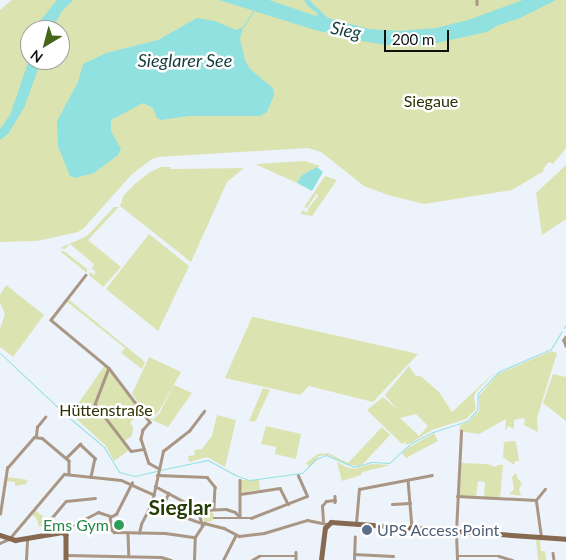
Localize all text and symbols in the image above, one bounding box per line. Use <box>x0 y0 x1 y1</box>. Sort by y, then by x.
water label: Sieg <box>329 16 363 44</box>
north arrow <box>20 20 70 70</box>
scale bar <box>386 20 451 52</box>
text: 200 m <box>392 30 434 48</box>
text: N <box>27 47 46 67</box>
water label: Sieglarer See <box>138 49 232 71</box>
park label: Siegaue <box>404 91 458 111</box>
park label: Hüttenstraße <box>59 400 153 420</box>
district label: Sieglar <box>149 494 211 520</box>
place label: Ems Gym <box>43 515 109 535</box>
marker: Ems Gym <box>113 519 125 531</box>
place label: UPS Access Point <box>377 520 500 540</box>
marker: UPS Access Point <box>361 524 373 536</box>

